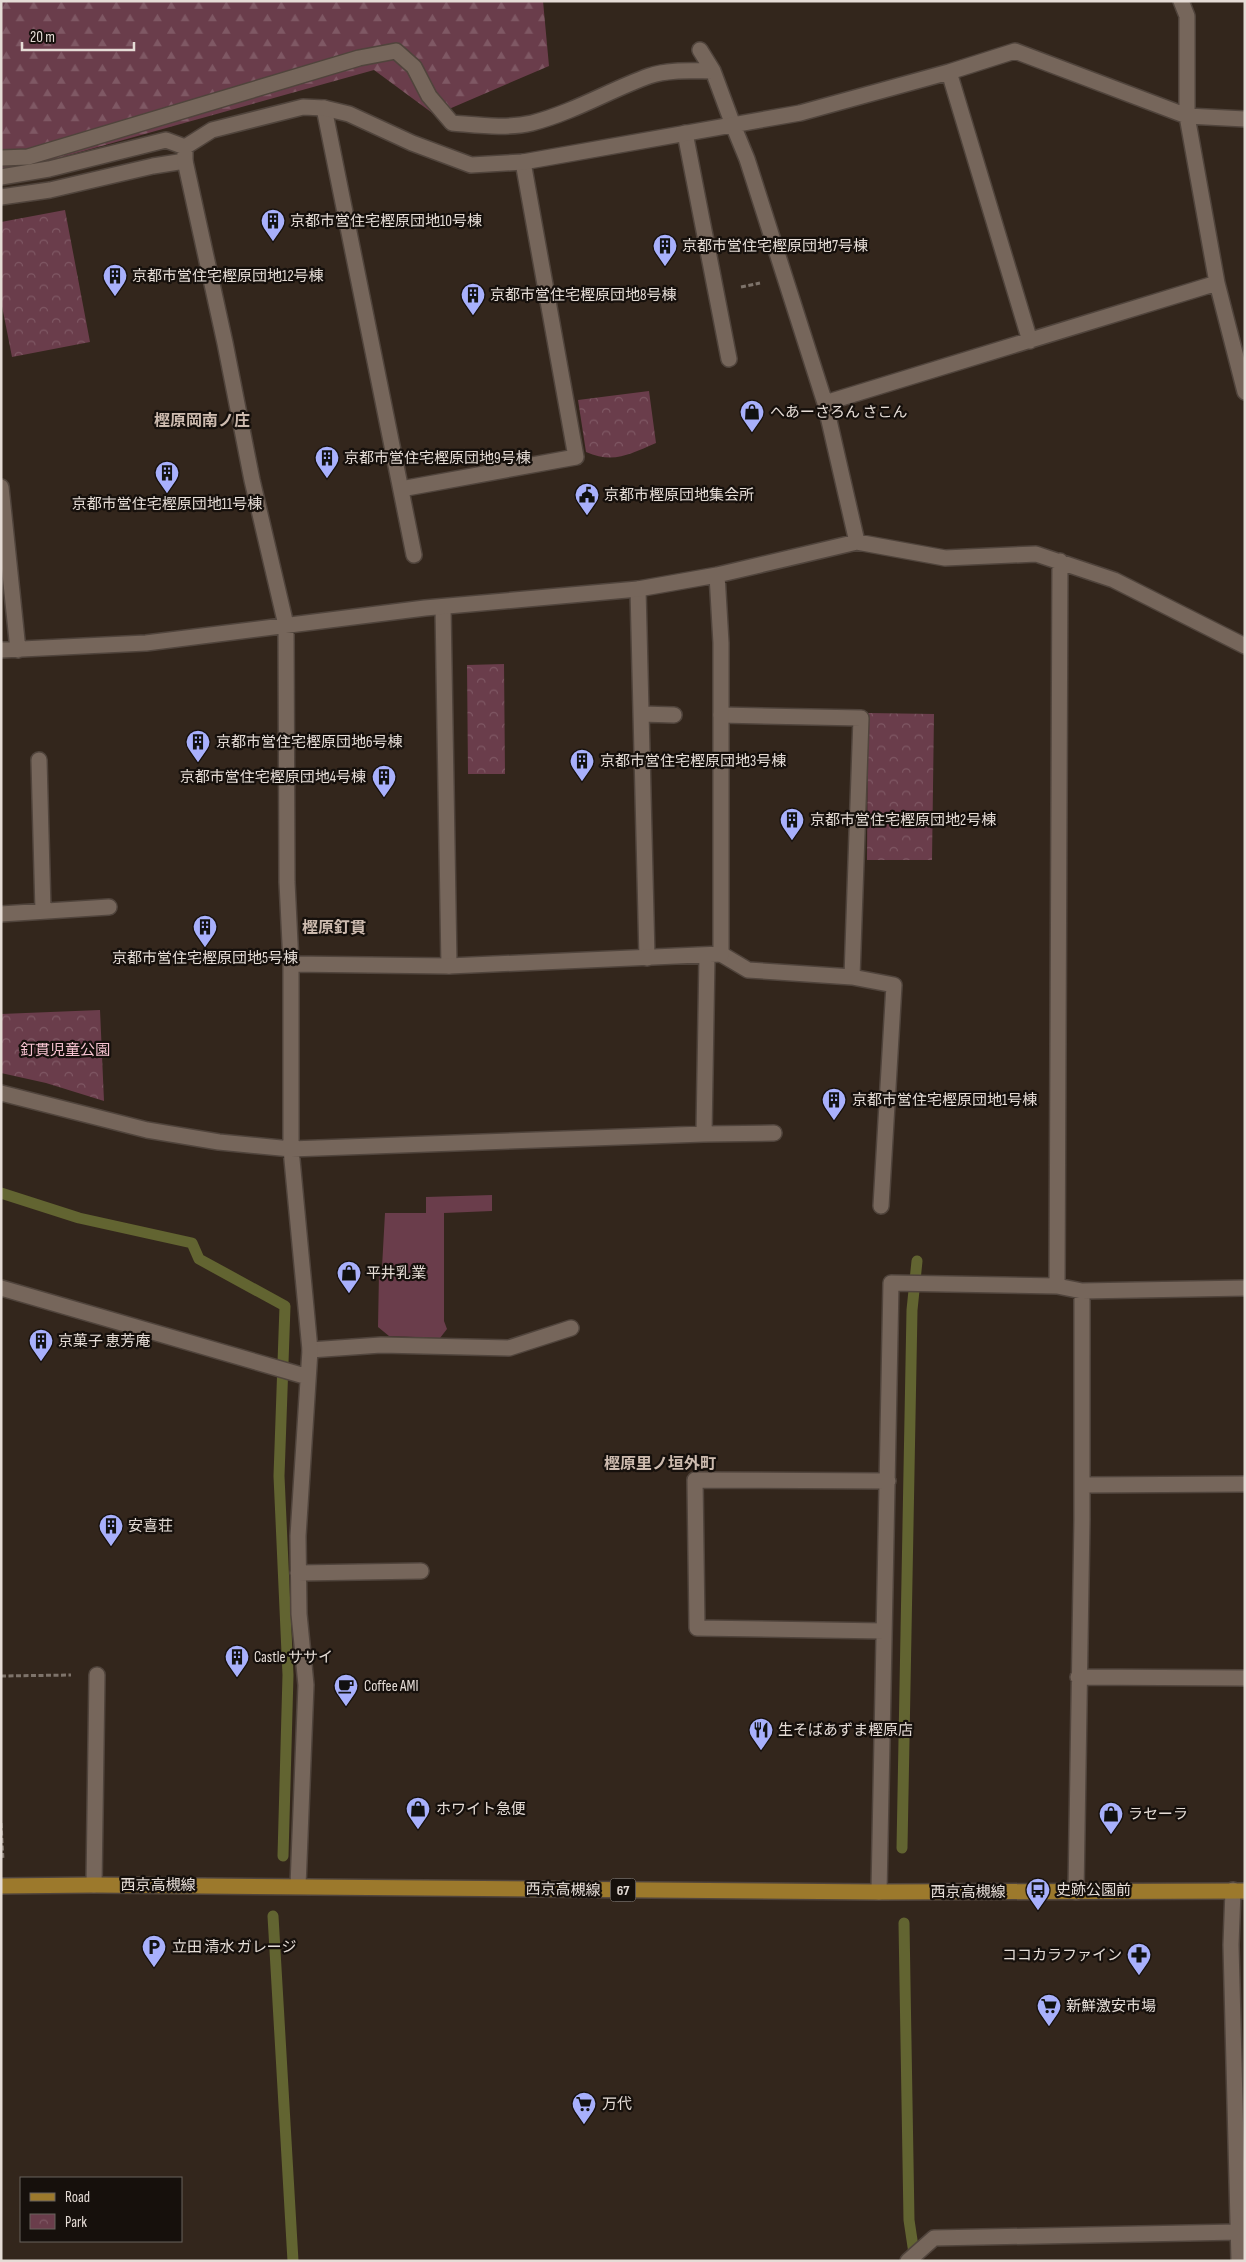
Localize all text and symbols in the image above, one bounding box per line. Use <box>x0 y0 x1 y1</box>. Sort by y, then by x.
scale bar <box>22 20 135 52</box>
text: 20 m <box>30 28 55 47</box>
building icon: 京都市営住宅樫原団地10号棟 <box>260 208 286 242</box>
place label: 京都市営住宅樫原団地10号棟 <box>290 212 482 231</box>
building icon: 京都市営住宅樫原団地7号棟 <box>652 233 678 267</box>
place label: 京都市営住宅樫原団地7号棟 <box>682 237 868 256</box>
building icon: 京都市営住宅樫原団地12号棟 <box>102 263 128 297</box>
place label: 京都市営住宅樫原団地12号棟 <box>132 267 324 286</box>
building icon: 京都市営住宅樫原団地8号棟 <box>460 282 486 316</box>
place label: 京都市営住宅樫原団地8号棟 <box>490 286 677 305</box>
shop icon: へあーさろん さこん <box>739 399 765 433</box>
place label: へあーさろん さこん <box>770 403 907 422</box>
district label: 樫原岡南ノ庄 <box>154 412 250 431</box>
building icon: 京都市営住宅樫原団地9号棟 <box>314 445 340 479</box>
place label: 京都市営住宅樫原団地9号棟 <box>344 449 531 468</box>
building icon: 京都市営住宅樫原団地11号棟 <box>154 460 180 494</box>
public building icon: 京都市樫原団地集会所 <box>574 482 600 516</box>
place label: 京都市樫原団地集会所 <box>604 486 754 505</box>
place label: 京都市営住宅樫原団地11号棟 <box>72 495 262 514</box>
building icon: 京都市営住宅樫原団地6号棟 <box>185 729 211 763</box>
place label: 京都市営住宅樫原団地6号棟 <box>216 733 403 752</box>
building icon: 京都市営住宅樫原団地3号棟 <box>569 748 595 782</box>
place label: 京都市営住宅樫原団地3号棟 <box>600 752 786 771</box>
building icon: 京都市営住宅樫原団地4号棟 <box>371 764 397 798</box>
place label: 京都市営住宅樫原団地4号棟 <box>180 768 366 787</box>
building icon: 京都市営住宅樫原団地2号棟 <box>779 807 805 841</box>
place label: 京都市営住宅樫原団地2号棟 <box>810 811 996 830</box>
building icon: 京都市営住宅樫原団地5号棟 <box>192 914 218 948</box>
district label: 樫原釘貫 <box>302 919 366 938</box>
place label: 京都市営住宅樫原団地5号棟 <box>112 949 298 968</box>
park label: 釘貫児童公園 <box>20 1041 110 1060</box>
building icon: 京都市営住宅樫原団地1号棟 <box>821 1087 847 1121</box>
place label: 京都市営住宅樫原団地1号棟 <box>852 1091 1037 1110</box>
shop icon: 平井乳業 <box>336 1260 362 1294</box>
place label: 平井乳業 <box>366 1264 426 1283</box>
building icon: 京菓子 恵芳庵 <box>28 1328 54 1362</box>
place label: 京菓子 恵芳庵 <box>58 1332 150 1351</box>
district label: 樫原里ノ垣外町 <box>604 1455 716 1474</box>
building icon: 安喜荘 <box>98 1513 124 1547</box>
place label: 安喜荘 <box>128 1517 173 1536</box>
building icon: Castle ササイ <box>224 1644 250 1678</box>
place label: Castle ササイ <box>254 1648 333 1667</box>
cafe icon: Coffee AMI <box>333 1673 359 1707</box>
place label: Coffee AMI <box>364 1677 418 1696</box>
restaurant icon: 生そばあずま樫原店 <box>748 1717 774 1751</box>
place label: 生そばあずま樫原店 <box>778 1721 913 1740</box>
shop icon: ホワイト急便 <box>405 1796 431 1830</box>
place label: ホワイト急便 <box>436 1800 526 1819</box>
shop icon: ラセーラ <box>1098 1801 1124 1835</box>
place label: ラセーラ <box>1128 1805 1188 1824</box>
street label: 西京高槻線 <box>120 1876 196 1895</box>
bus stop icon: 史跡公園前 <box>1025 1877 1051 1911</box>
road number: 67 <box>610 1878 636 1902</box>
street label: 西京高槻線 <box>525 1880 601 1900</box>
place label: 史跡公園前 <box>1056 1881 1131 1900</box>
street label: 西京高槻線 <box>930 1883 1006 1902</box>
parking icon: 立田 清水 ガレージ <box>141 1934 167 1968</box>
place label: 立田 清水 ガレージ <box>172 1938 296 1957</box>
pharmacy icon: ココカラファイン <box>1126 1942 1152 1976</box>
place label: ココカラファイン <box>1002 1946 1122 1965</box>
supermarket icon: 新鮮激安市場 <box>1036 1993 1062 2027</box>
place label: 新鮮激安市場 <box>1066 1997 1156 2016</box>
supermarket icon: 万代 <box>571 2091 597 2125</box>
place label: 万代 <box>602 2095 632 2114</box>
legend <box>20 2177 182 2242</box>
text: Road <box>65 2188 90 2207</box>
text: Park <box>65 2213 87 2232</box>

